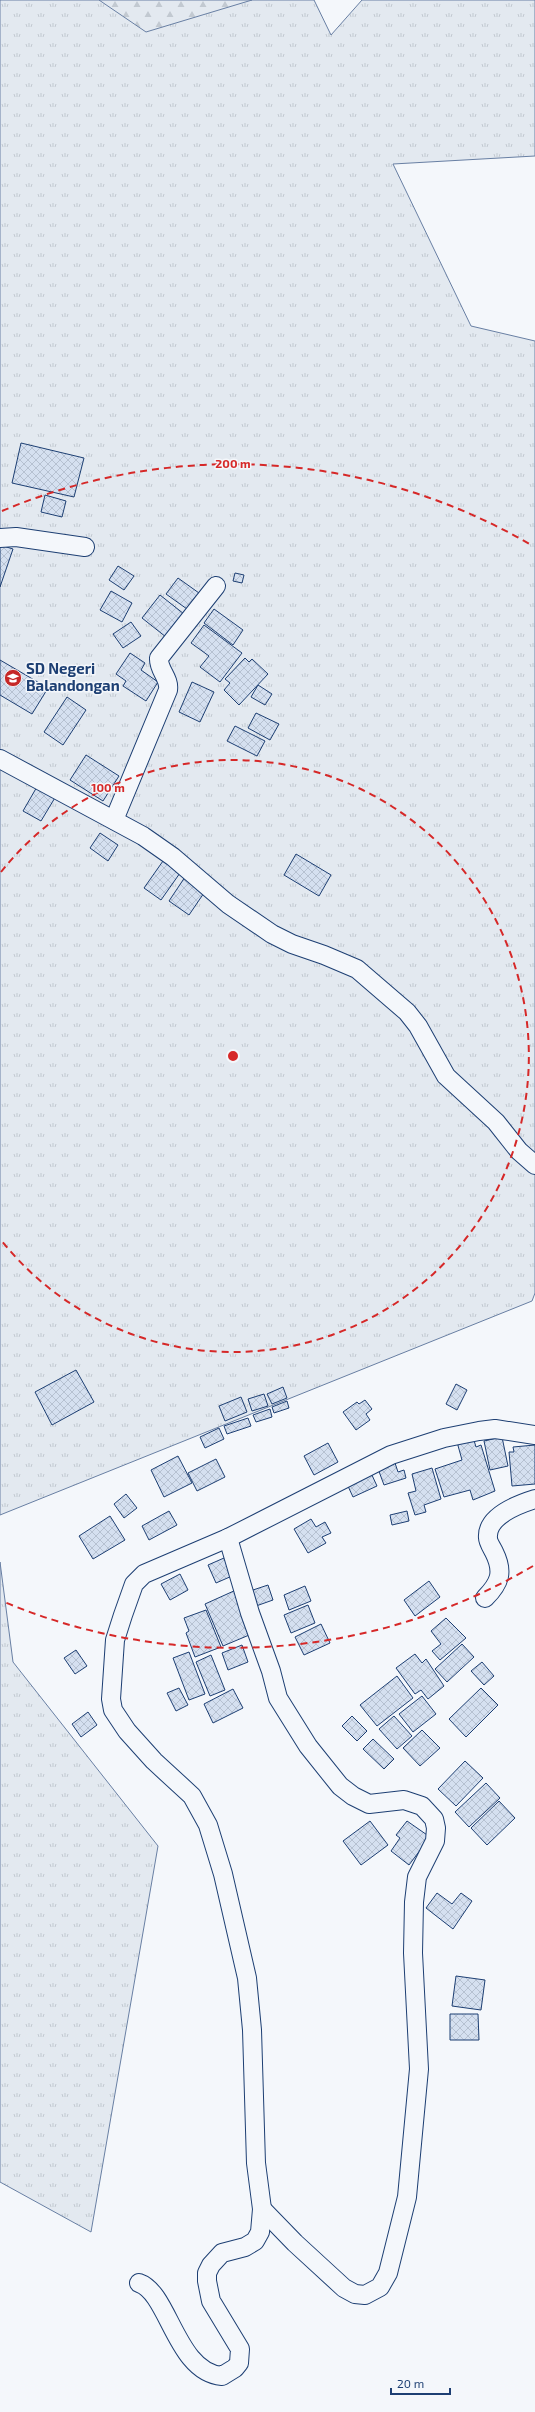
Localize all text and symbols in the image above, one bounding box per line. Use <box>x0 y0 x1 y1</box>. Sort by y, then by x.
text: 200 m <box>215 456 251 470</box>
place label: SD Negeri Balandongan <box>26 659 120 694</box>
school or university icon: SD Negeri Balandongan <box>3 668 23 688</box>
text: 100 m <box>91 780 125 794</box>
centre of rings <box>226 1049 240 1063</box>
scale bar <box>391 2370 450 2396</box>
text: 20 m <box>397 2376 424 2390</box>

